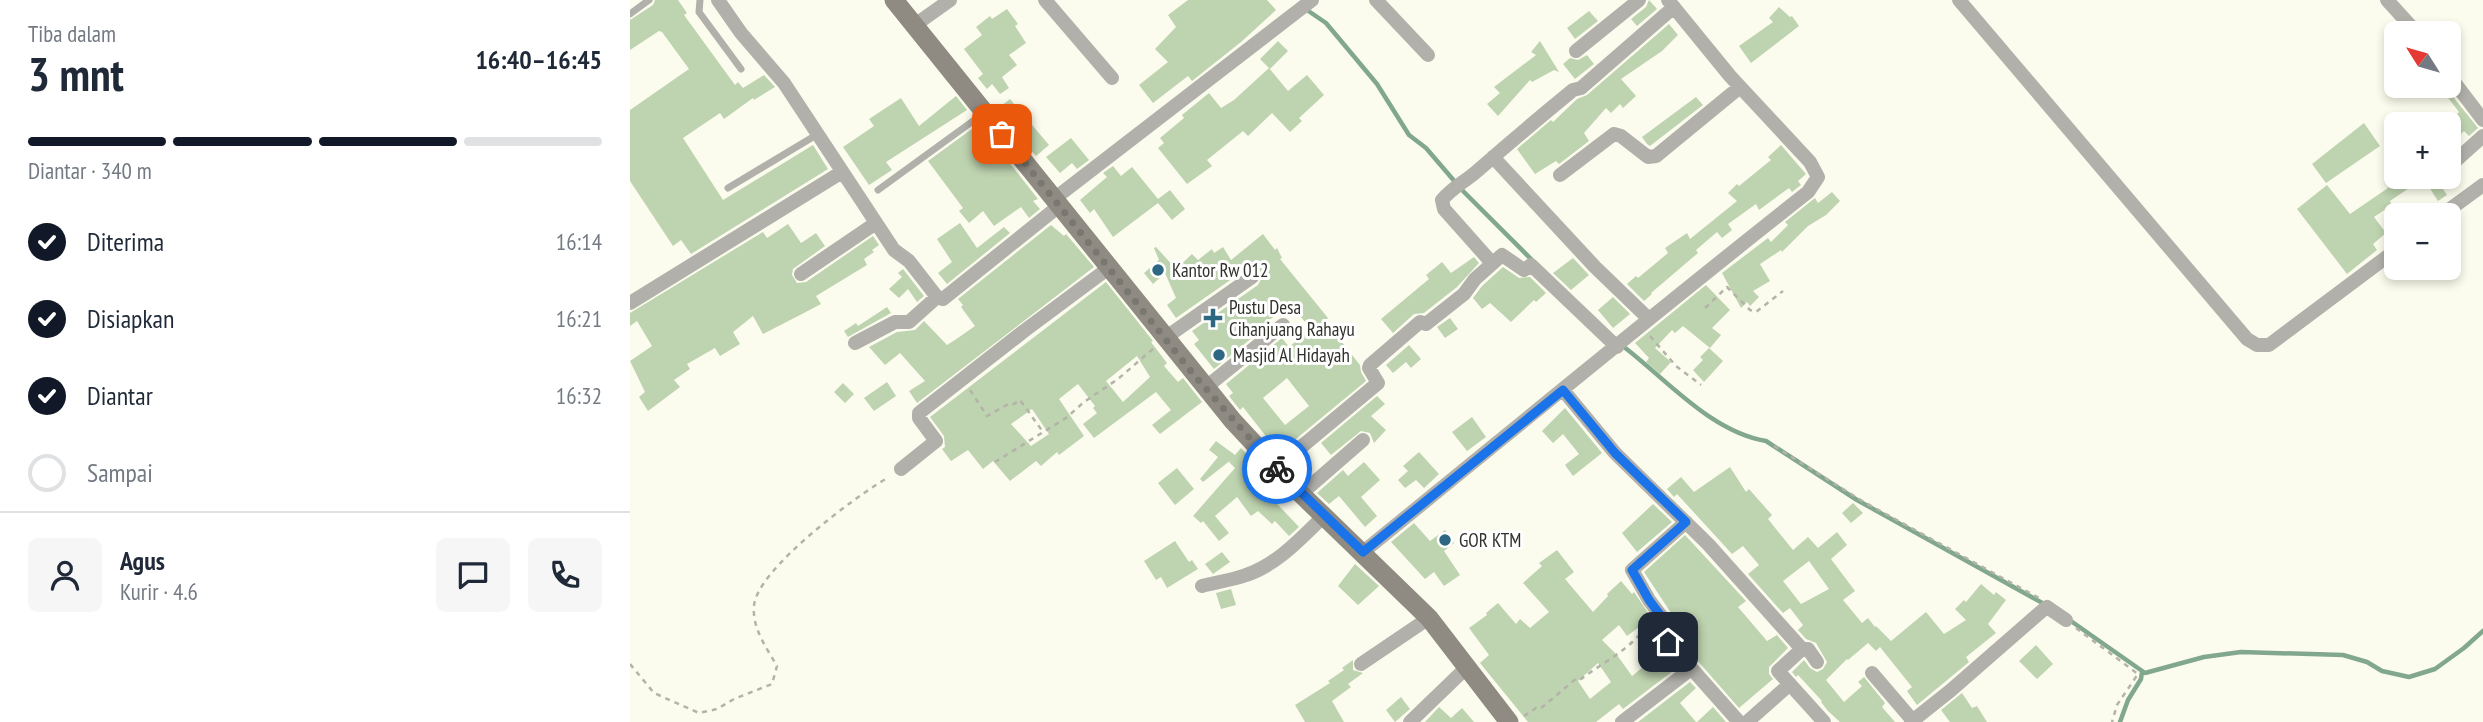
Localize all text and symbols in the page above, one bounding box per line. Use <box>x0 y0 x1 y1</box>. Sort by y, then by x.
text: Tiba dalam <box>28 19 116 48</box>
north arrow <box>2384 21 2460 98</box>
map controls <box>2384 21 2461 280</box>
text: 16:40–16:45 <box>475 43 602 76</box>
text: 3 mnt <box>28 44 124 104</box>
pin <box>972 104 1032 164</box>
button: + <box>2384 112 2461 189</box>
icon: bag <box>983 115 1021 153</box>
text: Diantar · 340 m <box>28 156 152 185</box>
button: − <box>2384 203 2461 280</box>
icon: check <box>28 223 66 261</box>
text: Diterima <box>87 225 164 258</box>
text: 16:14 <box>556 227 602 256</box>
place label: Kantor Rw 012 <box>1172 258 1269 282</box>
marker: Kantor Rw 012 <box>1150 262 1166 278</box>
place label: Pustu Desa Cihanjuang Rahayu <box>1229 295 1355 341</box>
icon: check <box>28 300 66 338</box>
text: Disiapkan <box>87 302 174 335</box>
text: 16:21 <box>556 304 602 333</box>
marker: Pustu Desa Cihanjuang Rahayu <box>1203 308 1223 328</box>
place label: Masjid Al Hidayah <box>1233 343 1350 367</box>
marker: Masjid Al Hidayah <box>1211 347 1227 363</box>
icon: check <box>28 377 66 415</box>
text: Diantar <box>87 379 153 412</box>
text: 16:32 <box>556 381 602 410</box>
courier <box>1242 434 1312 504</box>
icon: bike <box>1258 450 1296 488</box>
text: Sampai <box>87 456 153 489</box>
place label: GOR KTM <box>1459 528 1521 552</box>
marker: GOR KTM <box>1437 532 1453 548</box>
button: person <box>28 538 102 612</box>
button: chat <box>436 538 510 612</box>
button: phone <box>528 538 602 612</box>
text: Agus <box>120 544 165 577</box>
text: Kurir · 4.6 <box>120 577 198 606</box>
pin <box>1638 612 1698 672</box>
icon: home <box>1649 623 1687 661</box>

